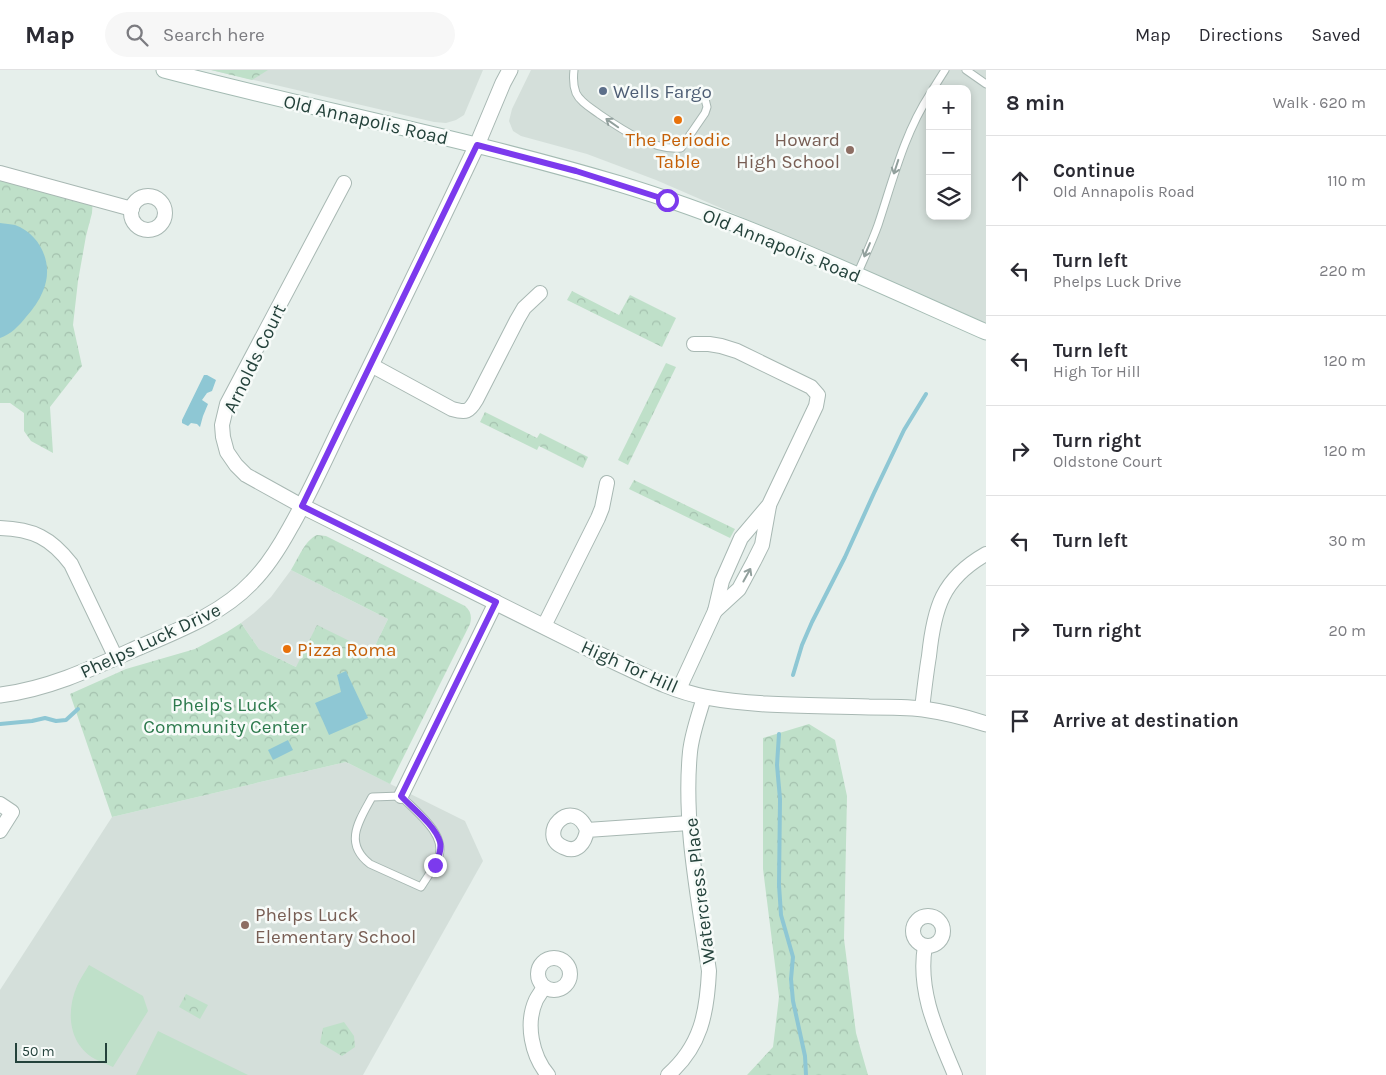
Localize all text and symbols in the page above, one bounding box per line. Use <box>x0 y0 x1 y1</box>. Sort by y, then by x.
search box <box>105 12 455 57</box>
text: Map <box>25 21 75 49</box>
icon: search <box>123 21 151 49</box>
text: Search here <box>163 24 265 46</box>
text: Map <box>1135 24 1171 46</box>
text: Directions <box>1199 24 1283 46</box>
text: Saved <box>1311 24 1361 46</box>
place label: Wells Fargo <box>613 81 712 103</box>
marker: Wells Fargo <box>597 85 609 97</box>
map controls <box>926 85 971 220</box>
button: + <box>926 85 971 130</box>
street label: Old Annapolis Road <box>281 90 450 150</box>
text: 8 min <box>1006 91 1065 115</box>
text: Walk · 620 m <box>1273 93 1366 112</box>
marker: The Periodic Table <box>672 114 684 126</box>
one-way arrow <box>605 118 619 128</box>
place label: The Periodic Table <box>625 129 731 173</box>
place label: Howard High School <box>736 129 840 173</box>
button: − <box>926 130 971 175</box>
marker: Howard High School <box>844 144 856 156</box>
one-way arrow <box>891 159 901 175</box>
text: Continue <box>1053 160 1135 182</box>
icon: ahead <box>1006 167 1034 195</box>
text: 110 m <box>1327 171 1366 190</box>
button: layers <box>926 175 971 220</box>
text: Old Annapolis Road <box>1053 182 1195 201</box>
route start <box>656 189 679 212</box>
street label: Old Annapolis Road <box>699 204 864 288</box>
one-way arrow <box>862 242 872 257</box>
text: Turn left <box>1053 250 1128 272</box>
icon: left <box>1006 257 1034 285</box>
text: 220 m <box>1319 261 1366 280</box>
text: Phelps Luck Drive <box>1053 272 1181 291</box>
street label: Arnolds Court <box>219 300 291 416</box>
text: Turn left <box>1053 340 1128 362</box>
icon: left <box>1006 347 1034 375</box>
text: 120 m <box>1323 351 1366 370</box>
text: High Tor Hill <box>1053 362 1140 381</box>
text: Turn right <box>1053 430 1142 452</box>
icon: right <box>1006 437 1034 465</box>
text: 120 m <box>1323 441 1366 460</box>
text: Oldstone Court <box>1053 452 1162 471</box>
icon: left <box>1006 527 1034 555</box>
text: Turn left <box>1053 530 1128 552</box>
text: 30 m <box>1328 531 1366 550</box>
one-way arrow <box>742 569 752 583</box>
street label: Phelps Luck Drive <box>77 599 224 683</box>
icon: right <box>1006 617 1034 645</box>
text: Turn right <box>1053 620 1142 642</box>
text: 20 m <box>1328 621 1366 640</box>
street label: High Tor Hill <box>578 636 682 698</box>
place label: Pizza Roma <box>297 639 396 661</box>
marker: Pizza Roma <box>281 643 293 655</box>
park label: Phelp's Luck Community Center <box>143 694 307 738</box>
icon: arrive <box>1006 707 1034 735</box>
text: Arrive at destination <box>1053 710 1239 732</box>
street label: Watercress Place <box>680 816 720 965</box>
route end <box>424 854 447 877</box>
place label: Phelps Luck Elementary School <box>255 904 416 948</box>
marker: Phelps Luck Elementary School <box>239 919 251 931</box>
scale bar <box>15 1040 108 1063</box>
text: 50 m <box>22 1043 55 1060</box>

